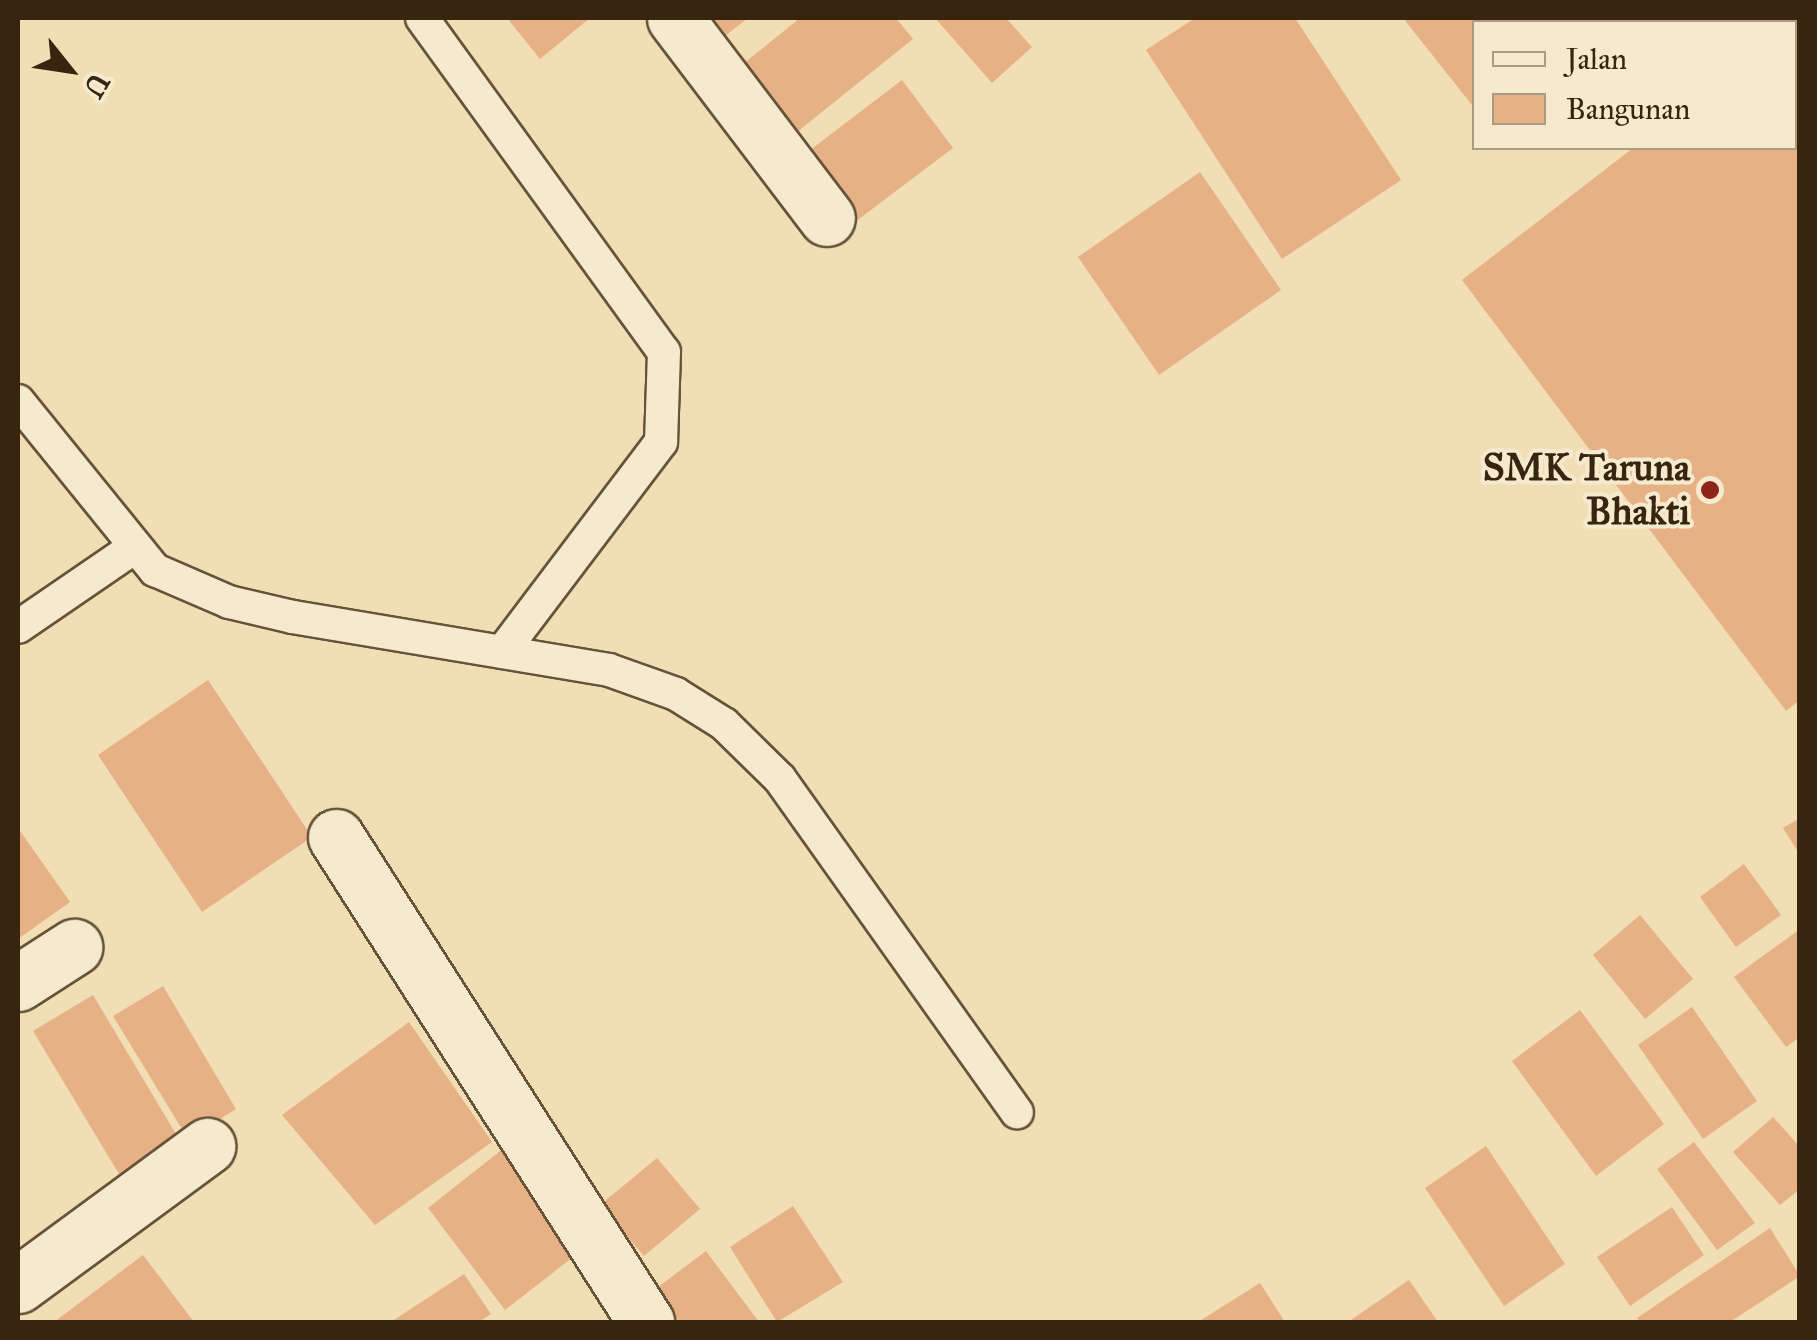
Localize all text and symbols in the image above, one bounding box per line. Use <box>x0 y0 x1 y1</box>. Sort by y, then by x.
north arrow <box>20 20 120 120</box>
legend <box>1472 20 1797 150</box>
text: Jalan <box>1566 41 1627 77</box>
text: U <box>76 67 117 104</box>
text: Bangunan <box>1566 91 1690 127</box>
place label: SMK Taruna Bhakti <box>1483 445 1690 534</box>
marker: SMK Taruna Bhakti <box>1699 479 1721 501</box>

